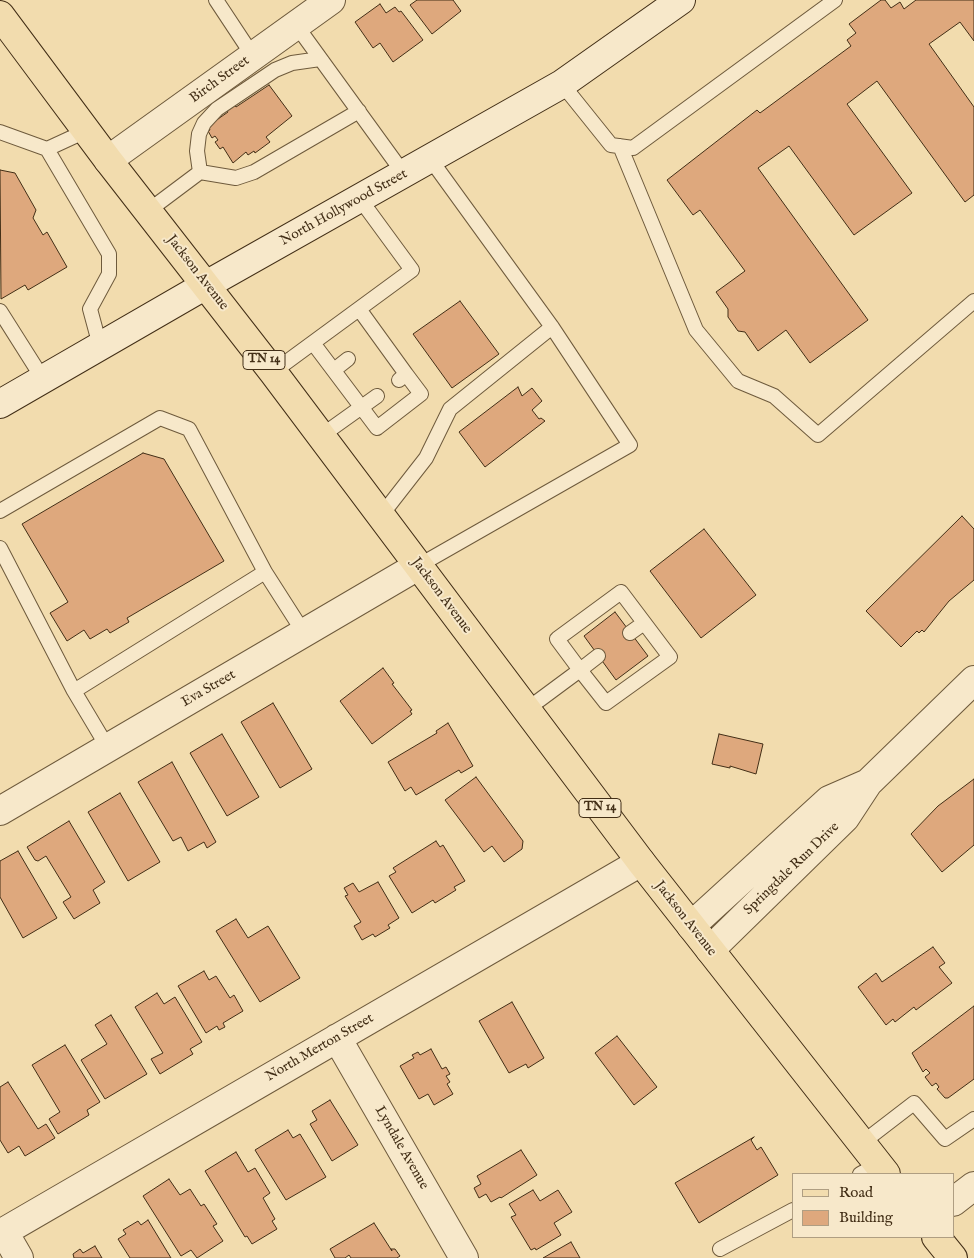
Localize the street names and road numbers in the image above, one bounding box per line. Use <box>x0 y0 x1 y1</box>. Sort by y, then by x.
street label: Birch Street <box>187 53 253 107</box>
street label: North Hollywood Street <box>277 166 411 250</box>
street label: Jackson Avenue <box>162 232 232 314</box>
road number: TN 14 <box>243 350 285 370</box>
street label: Jackson Avenue <box>407 555 475 637</box>
street label: Eva Street <box>179 667 239 711</box>
road number: TN 14 <box>579 798 621 818</box>
street label: Springdale Run Drive <box>741 819 843 919</box>
street label: Jackson Avenue <box>650 878 720 960</box>
street label: North Merton Street <box>263 1010 377 1086</box>
street label: Lyndale Avenue <box>370 1103 432 1193</box>

